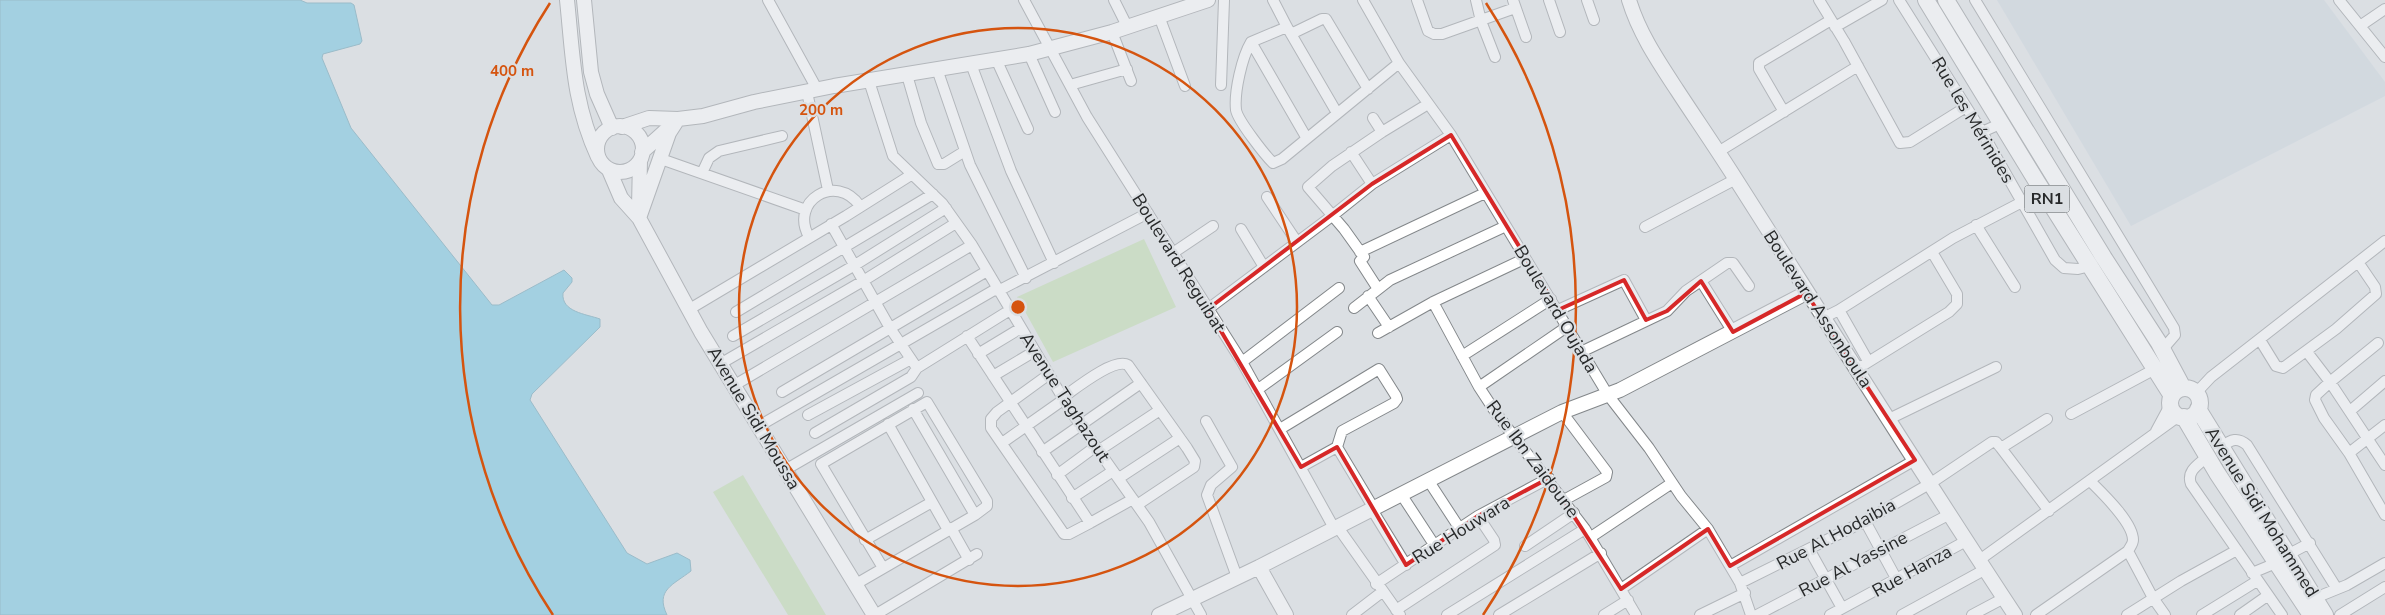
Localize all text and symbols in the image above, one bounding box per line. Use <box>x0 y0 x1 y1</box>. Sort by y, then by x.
street label: Rue les Mérinides <box>1926 52 2020 188</box>
text: 400 m <box>490 61 534 81</box>
text: 200 m <box>799 100 843 120</box>
road number: RN1 <box>2024 185 2070 212</box>
street label: Boulevard Reguibat <box>1127 189 1232 338</box>
street label: Boulevard Assonboula <box>1758 226 1878 392</box>
street label: Boulevard Oujada <box>1508 241 1604 377</box>
centre of rings <box>1009 298 1027 316</box>
street label: Avenue Taghazout <box>1014 328 1116 467</box>
street label: Avenue Sidi Moussa <box>702 342 806 494</box>
street label: Rue Ibn Zaidoune <box>1481 396 1585 522</box>
street label: Avenue Sidi Mohammed <box>2200 422 2324 602</box>
street label: Rue Houwara <box>1408 491 1514 569</box>
street label: Rue Al Hodaibia <box>1772 493 1900 575</box>
street label: Rue Al Yassine <box>1795 525 1911 603</box>
street label: Rue Hanza <box>1868 539 1956 603</box>

